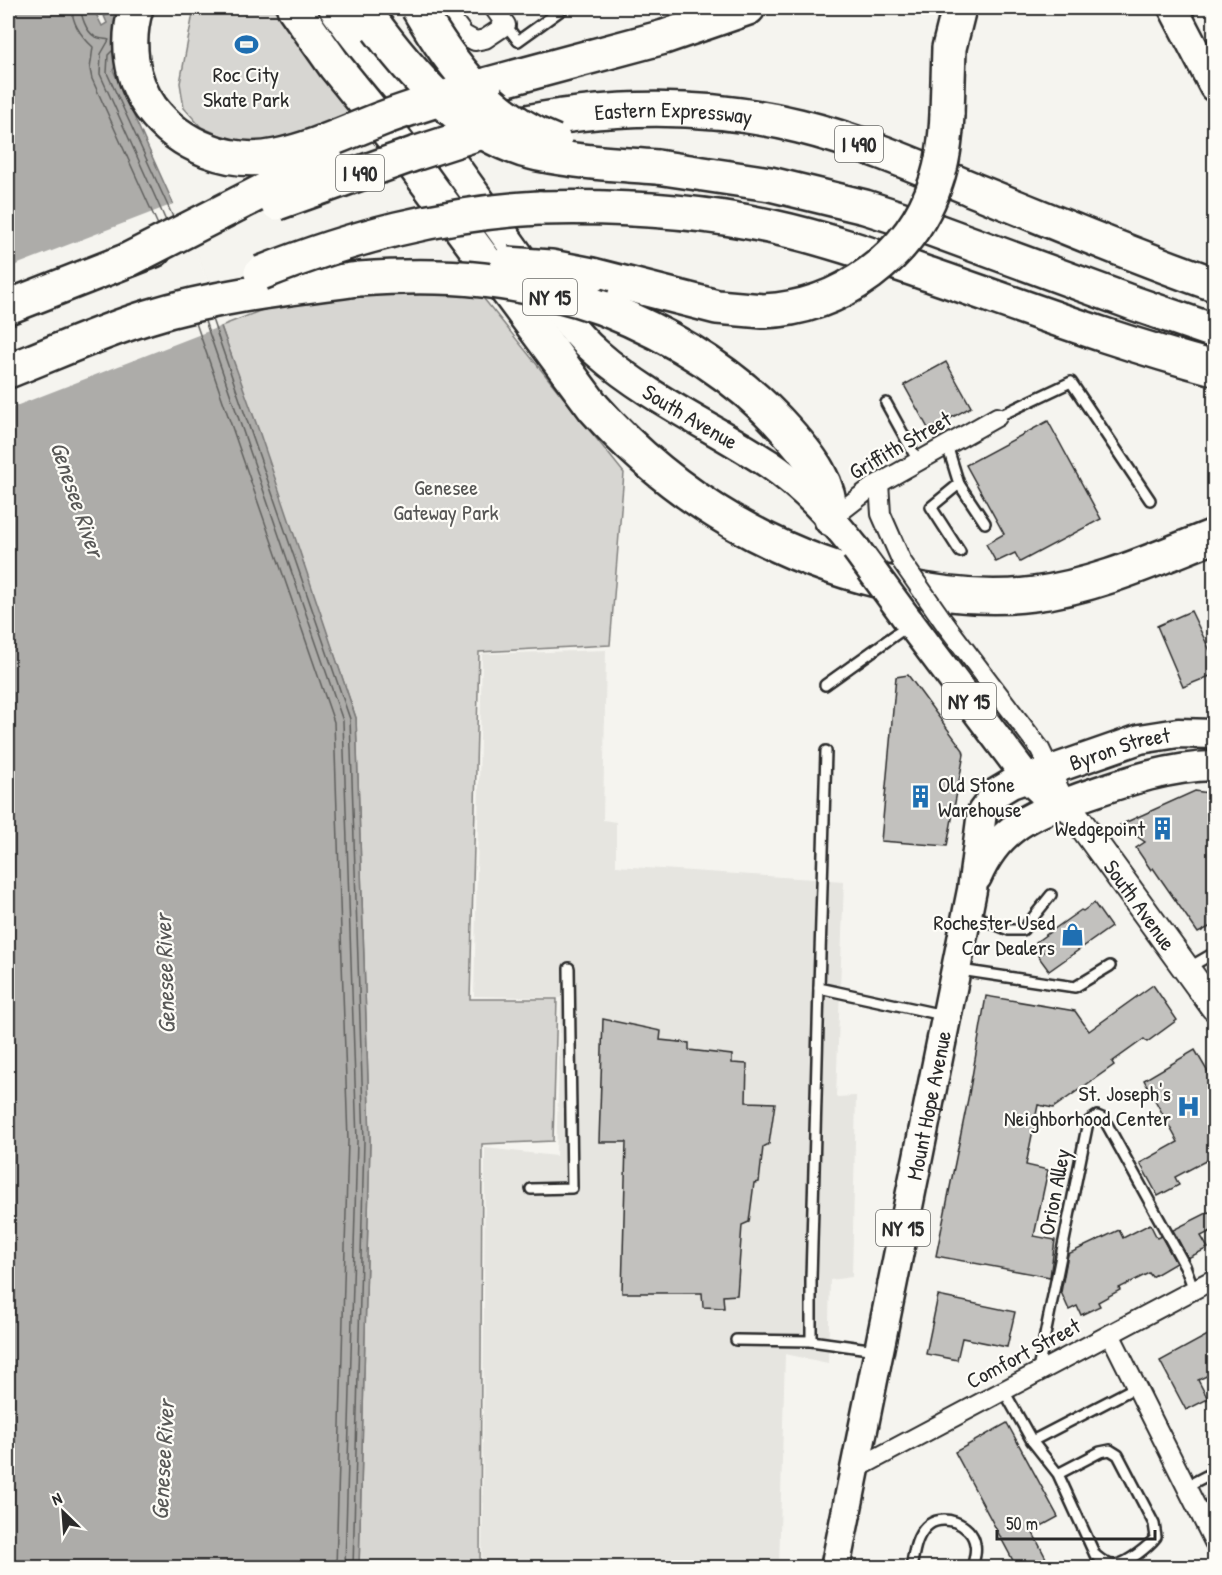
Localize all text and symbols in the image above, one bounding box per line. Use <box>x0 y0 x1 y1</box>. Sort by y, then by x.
sports icon: Roc City Skate Park <box>233 32 259 58</box>
place label: Roc City Skate Park <box>203 59 289 114</box>
street label: Eastern Expressway <box>593 94 754 132</box>
road number: I 490 <box>835 126 883 162</box>
road number: I 490 <box>336 155 384 191</box>
road number: NY 15 <box>523 279 577 315</box>
street label: South Avenue <box>637 377 744 456</box>
street label: Griffith Street <box>843 403 957 486</box>
water label: Genesee River <box>43 437 114 564</box>
park label: Genesee Gateway Park <box>393 472 499 527</box>
road number: NY 15 <box>942 683 996 719</box>
street label: Byron Street <box>1065 719 1172 778</box>
place label: Old Stone Warehouse <box>938 769 1022 824</box>
building icon: Old Stone Warehouse <box>907 784 933 810</box>
place label: Wedgepoint <box>1055 813 1145 843</box>
building icon: Wedgepoint <box>1150 815 1176 841</box>
street label: South Avenue <box>1097 853 1183 957</box>
place label: Rochester Used Car Dealers <box>933 907 1055 962</box>
water label: Genesee River <box>146 911 182 1035</box>
shop icon: Rochester Used Car Dealers <box>1060 922 1086 948</box>
street label: Mount Hope Avenue <box>899 1028 958 1183</box>
place label: St. Joseph's Neighborhood Center <box>1004 1078 1172 1133</box>
hospital icon: St. Joseph's Neighborhood Center <box>1176 1093 1202 1119</box>
street label: Orion Alley <box>1031 1146 1077 1238</box>
road number: NY 15 <box>876 1210 930 1246</box>
street label: Comfort Street <box>961 1310 1086 1396</box>
water label: Genesee River <box>143 1396 181 1521</box>
north arrow <box>33 1482 93 1542</box>
text: N <box>48 1486 66 1510</box>
scale bar <box>997 1503 1154 1541</box>
text: 50 m <box>1006 1511 1038 1536</box>

